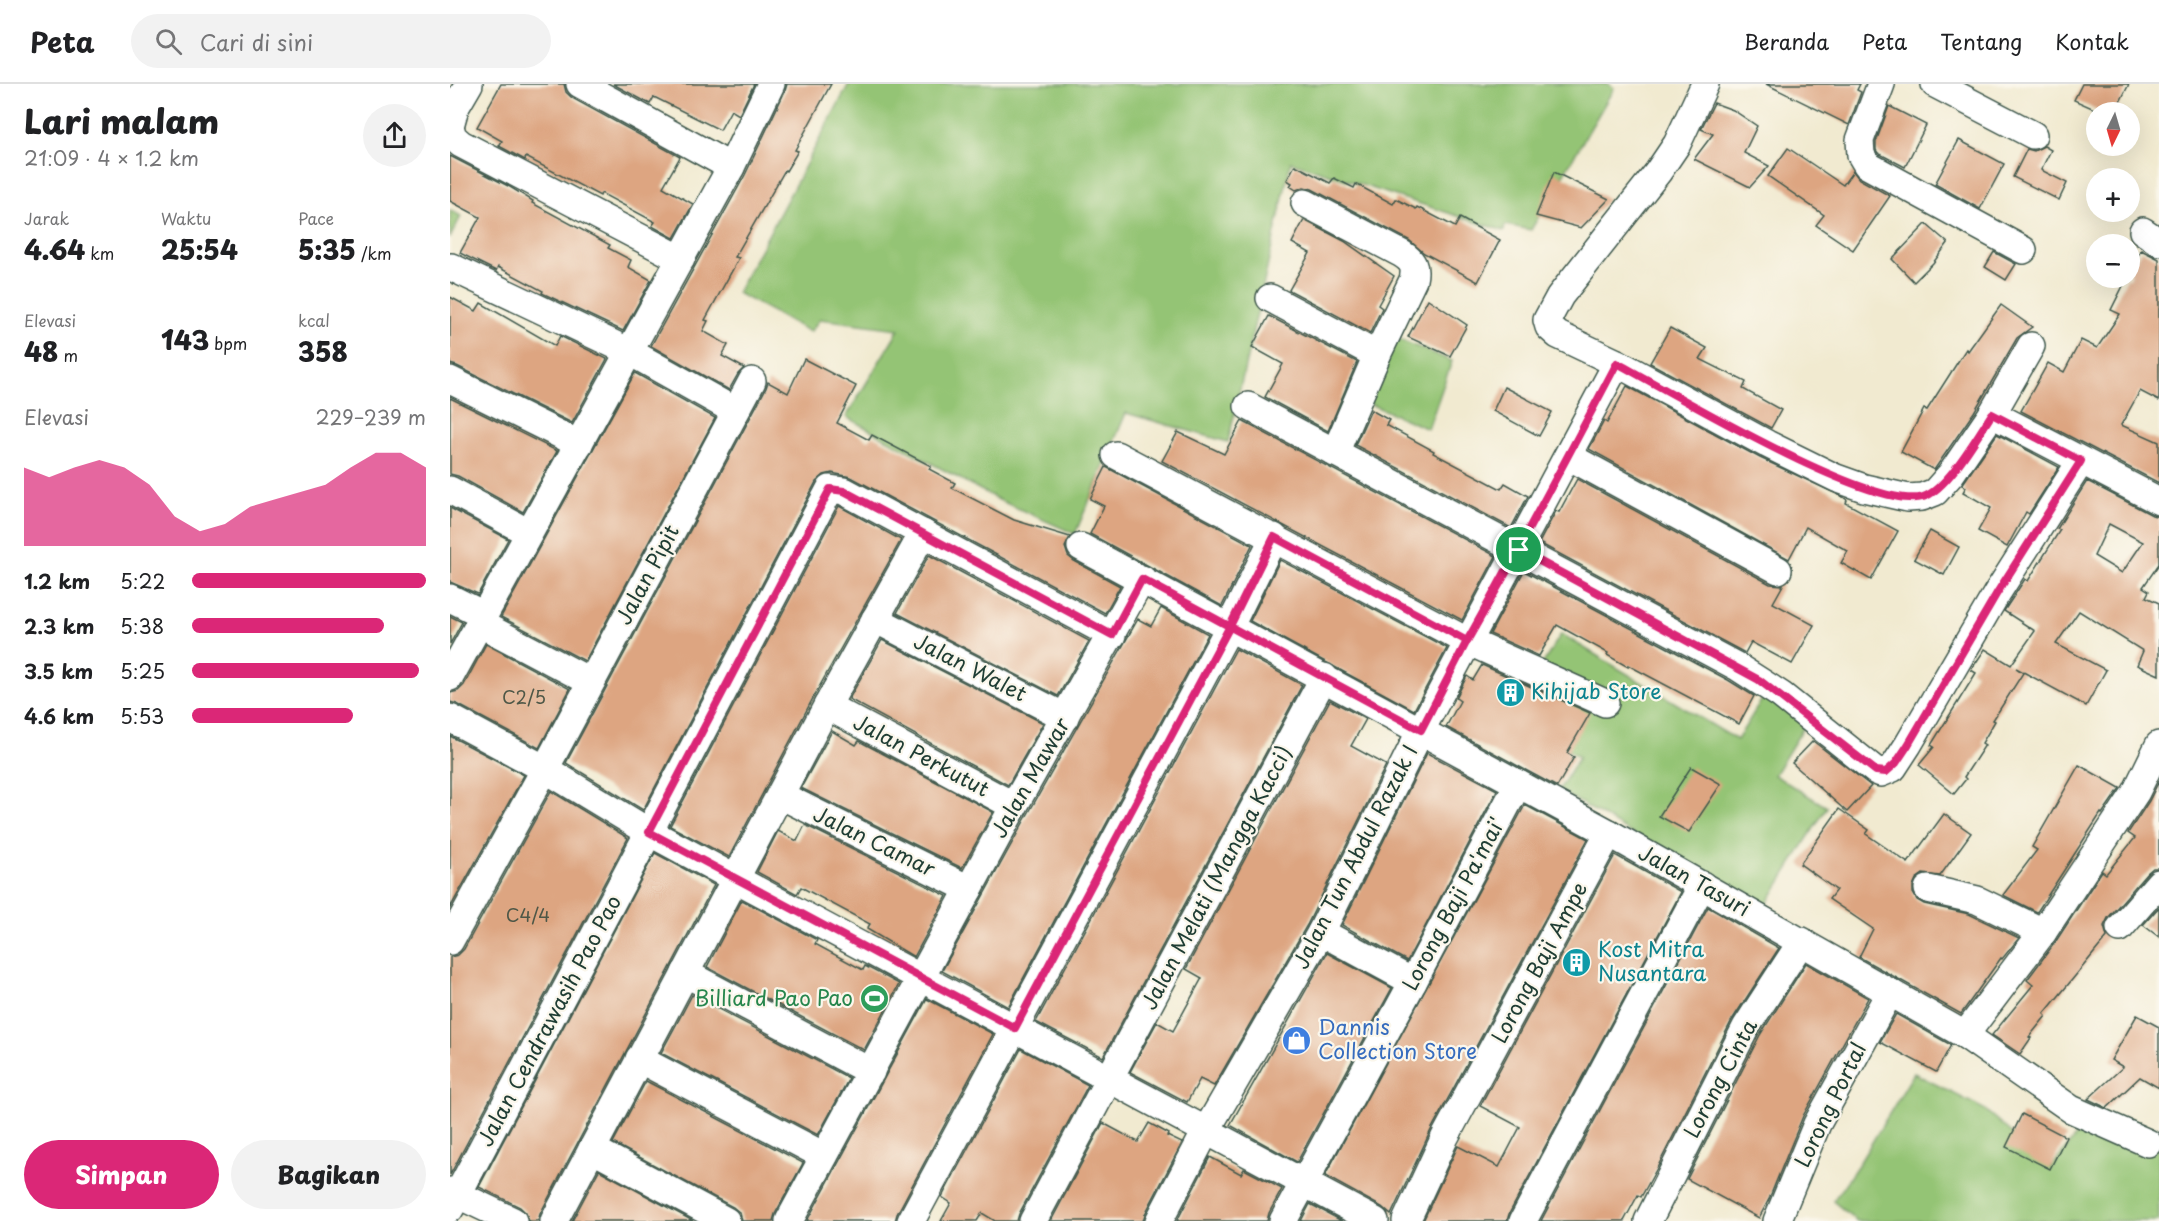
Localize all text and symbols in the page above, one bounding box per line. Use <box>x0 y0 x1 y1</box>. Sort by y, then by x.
search box <box>131 14 551 68</box>
text: Peta <box>30 20 95 63</box>
icon: search <box>152 25 185 58</box>
text: Cari di sini <box>200 25 313 58</box>
text: Beranda <box>1744 25 1829 57</box>
text: Peta <box>1862 25 1907 57</box>
text: Tentang <box>1940 25 2022 57</box>
text: Kontak <box>2055 25 2129 57</box>
text: Lari malam <box>24 95 219 145</box>
north arrow <box>2086 102 2140 156</box>
map controls <box>2086 102 2140 288</box>
button: share <box>363 104 426 167</box>
text: 21:09 · 4 × 1.2 km <box>24 143 199 173</box>
button: + <box>2086 168 2140 222</box>
text: Jarak <box>24 206 69 230</box>
text: Waktu <box>161 206 211 230</box>
text: Pace <box>298 206 334 230</box>
text: 4.64 <box>24 230 85 269</box>
text: 25:54 <box>161 230 238 269</box>
text: 5:35 <box>298 230 356 269</box>
button: − <box>2086 234 2140 288</box>
text: km <box>85 241 114 265</box>
text: /km <box>356 241 392 265</box>
text: Elevasi <box>24 308 76 332</box>
text: kcal <box>298 308 330 332</box>
text: 143 <box>161 320 209 359</box>
text: bpm <box>209 331 247 355</box>
text: 48 <box>24 332 58 371</box>
text: 358 <box>298 332 348 371</box>
text: m <box>58 343 78 367</box>
text: Elevasi <box>24 402 89 432</box>
text: 229–239 m <box>316 402 426 432</box>
street label: Jalan Pipit <box>606 518 686 630</box>
pin <box>1493 524 1544 575</box>
icon: arrive <box>1502 533 1535 566</box>
text: 1.2 km <box>24 566 90 596</box>
text: 5:22 <box>120 566 165 596</box>
text: 2.3 km <box>24 611 94 641</box>
text: 5:38 <box>120 611 164 641</box>
street label: Jalan Walet <box>909 624 1033 708</box>
text: 3.5 km <box>24 656 93 686</box>
text: 5:25 <box>120 656 165 686</box>
place label: Kihijab Store <box>1531 674 1662 706</box>
building icon: Kihijab Store <box>1494 676 1526 708</box>
house number: C2/5 <box>502 683 546 710</box>
text: 4.6 km <box>24 701 94 731</box>
text: 5:53 <box>120 701 164 731</box>
street label: Jalan Perkutut <box>848 705 996 804</box>
street label: Jalan Mawar <box>982 711 1077 843</box>
street label: Jalan Tun Abdul Razak I <box>1284 738 1425 974</box>
street label: Jalan Melati (Mangga Kacci) <box>1132 739 1299 1015</box>
street label: Jalan Camar <box>809 797 942 884</box>
street label: Lorong Baji Pa'mai' <box>1393 811 1512 996</box>
street label: Jalan Tasuri <box>1633 835 1757 923</box>
street label: Lorong Baji Ampe <box>1482 876 1594 1048</box>
street label: Jalan Cendrawasih Pao Pao <box>468 889 628 1152</box>
house number: C4/4 <box>506 901 550 928</box>
place label: Kost Mitra Nusantara <box>1598 932 1707 988</box>
building icon: Kost Mitra Nusantara <box>1561 946 1593 978</box>
place label: Billiard Pao Pao <box>695 981 853 1013</box>
sports icon: Billiard Pao Pao <box>858 983 890 1015</box>
place label: Dannis Collection Store <box>1318 1010 1477 1066</box>
street label: Lorong Cinta <box>1675 1013 1764 1143</box>
shop icon: Dannis Collection Store <box>1281 1024 1313 1056</box>
street label: Lorong Portal <box>1785 1036 1873 1172</box>
button: Simpan <box>24 1140 219 1209</box>
button: Bagikan <box>231 1140 426 1209</box>

